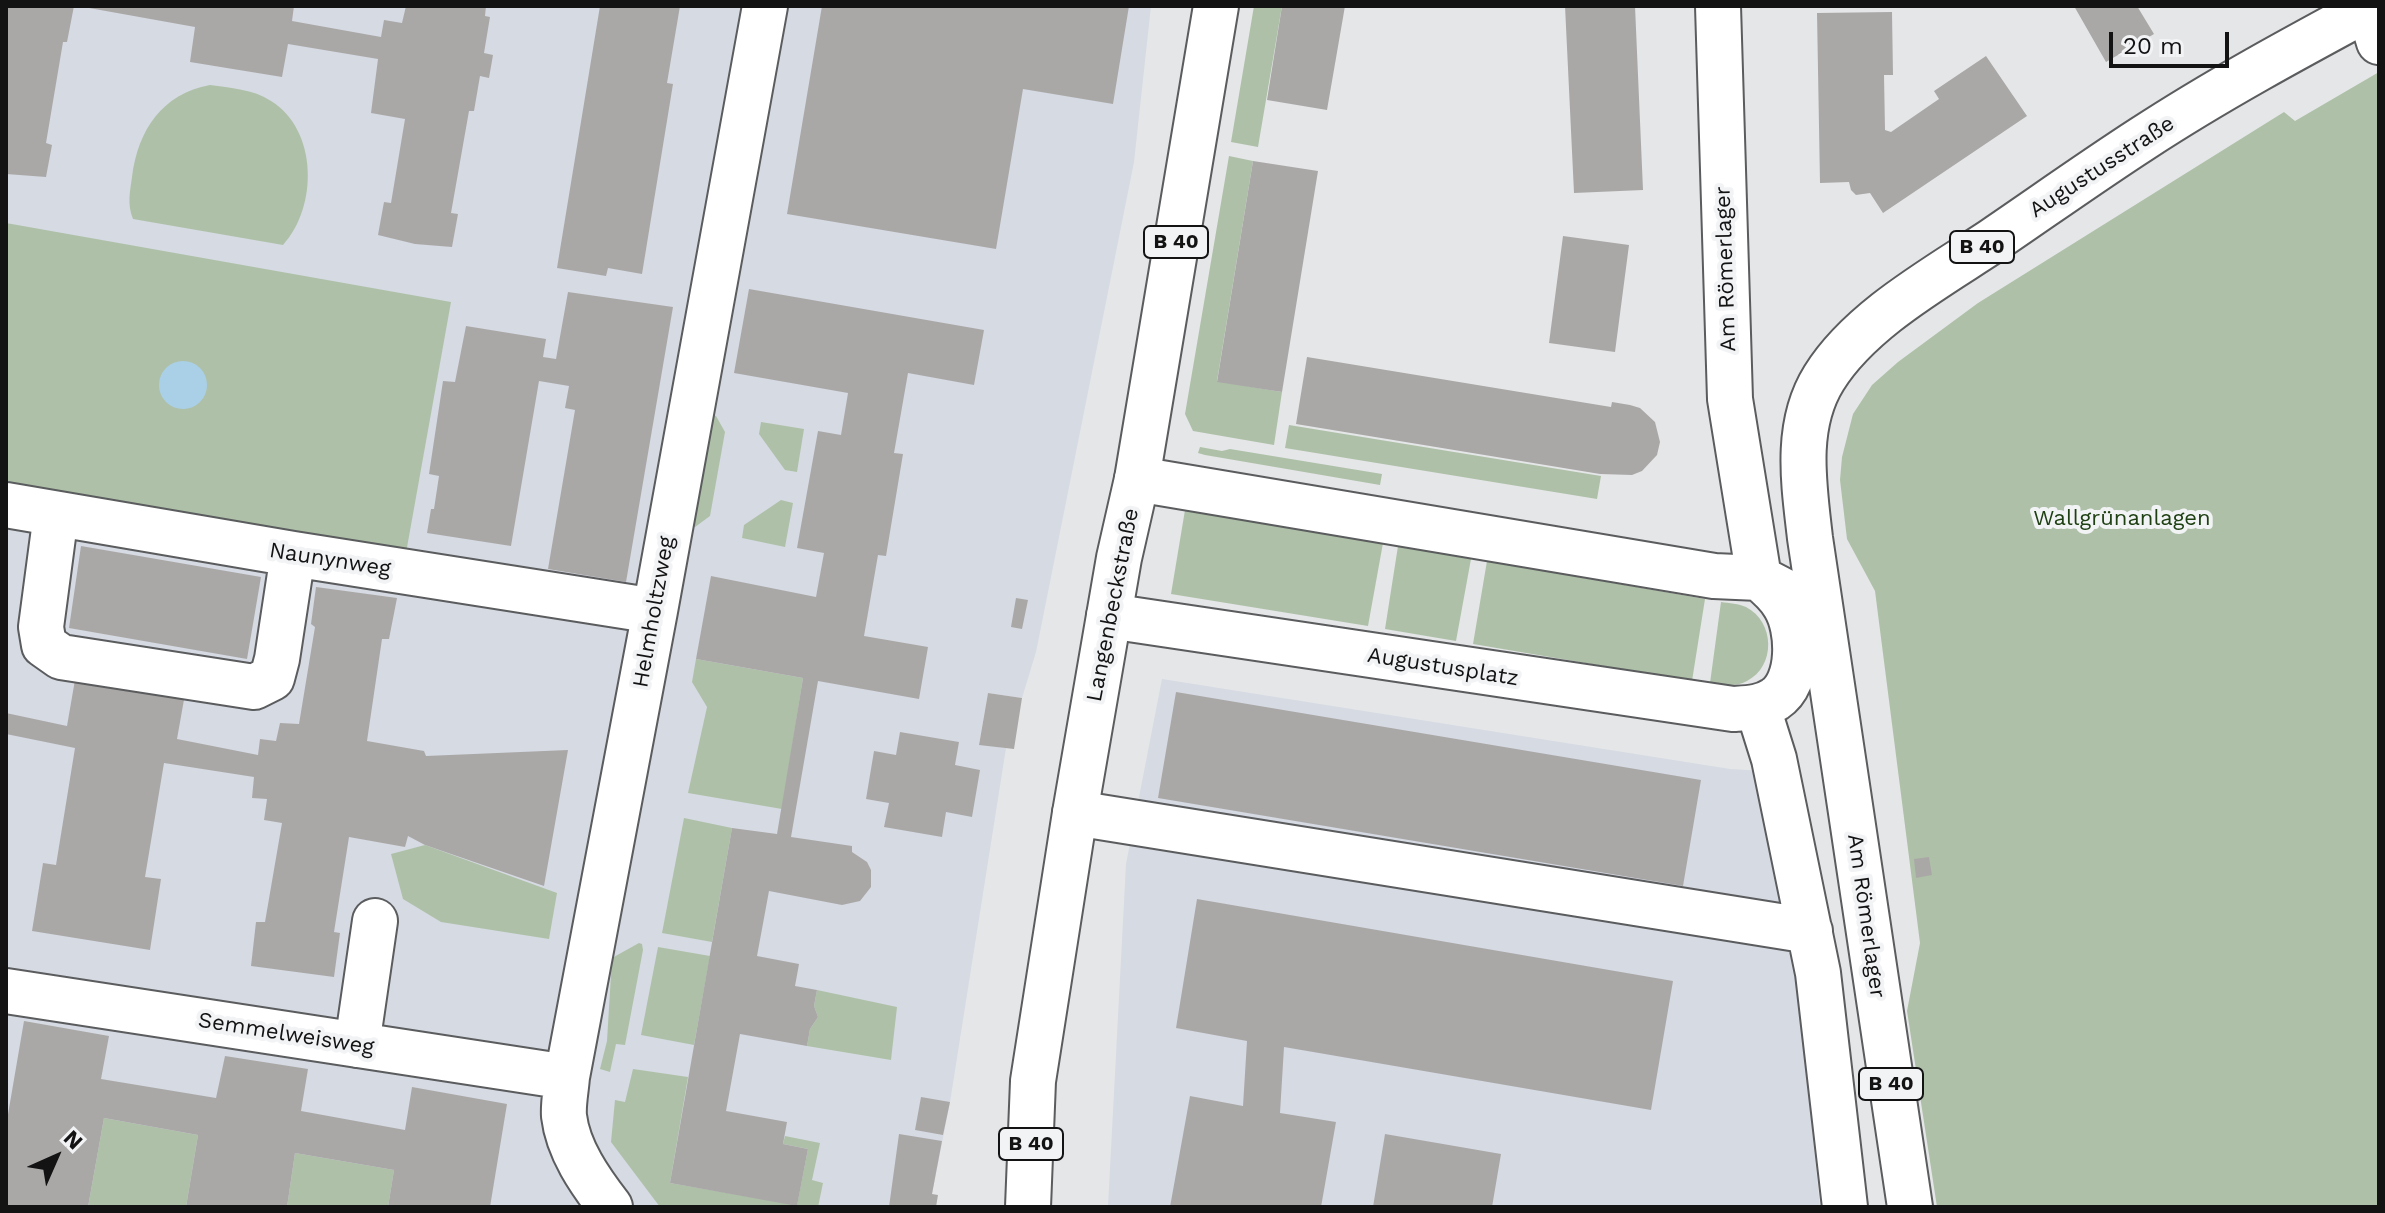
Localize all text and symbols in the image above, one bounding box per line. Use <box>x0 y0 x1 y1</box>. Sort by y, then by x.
scale bar <box>2113 16 2233 66</box>
text: 20 m <box>2123 32 2183 60</box>
street label: Augustusstraße <box>2025 110 2179 224</box>
street label: Am Römerlager <box>1710 186 1742 352</box>
road number: B 40 <box>1144 226 1208 258</box>
road number: B 40 <box>1950 231 2014 263</box>
street label: Langenbeckstraße <box>1081 506 1145 704</box>
park label: Wallgrünanlagen <box>2033 506 2211 532</box>
street label: Helmholtzweg <box>628 534 680 690</box>
street label: Naunynweg <box>267 537 393 583</box>
street label: Augustusplatz <box>1366 642 1520 692</box>
street label: Am Römerlager <box>1841 832 1891 1000</box>
street label: Semmelweisweg <box>196 1007 376 1061</box>
road number: B 40 <box>1859 1068 1923 1100</box>
north arrow <box>16 1117 96 1197</box>
text: N <box>59 1125 88 1154</box>
road number: B 40 <box>999 1128 1063 1160</box>

